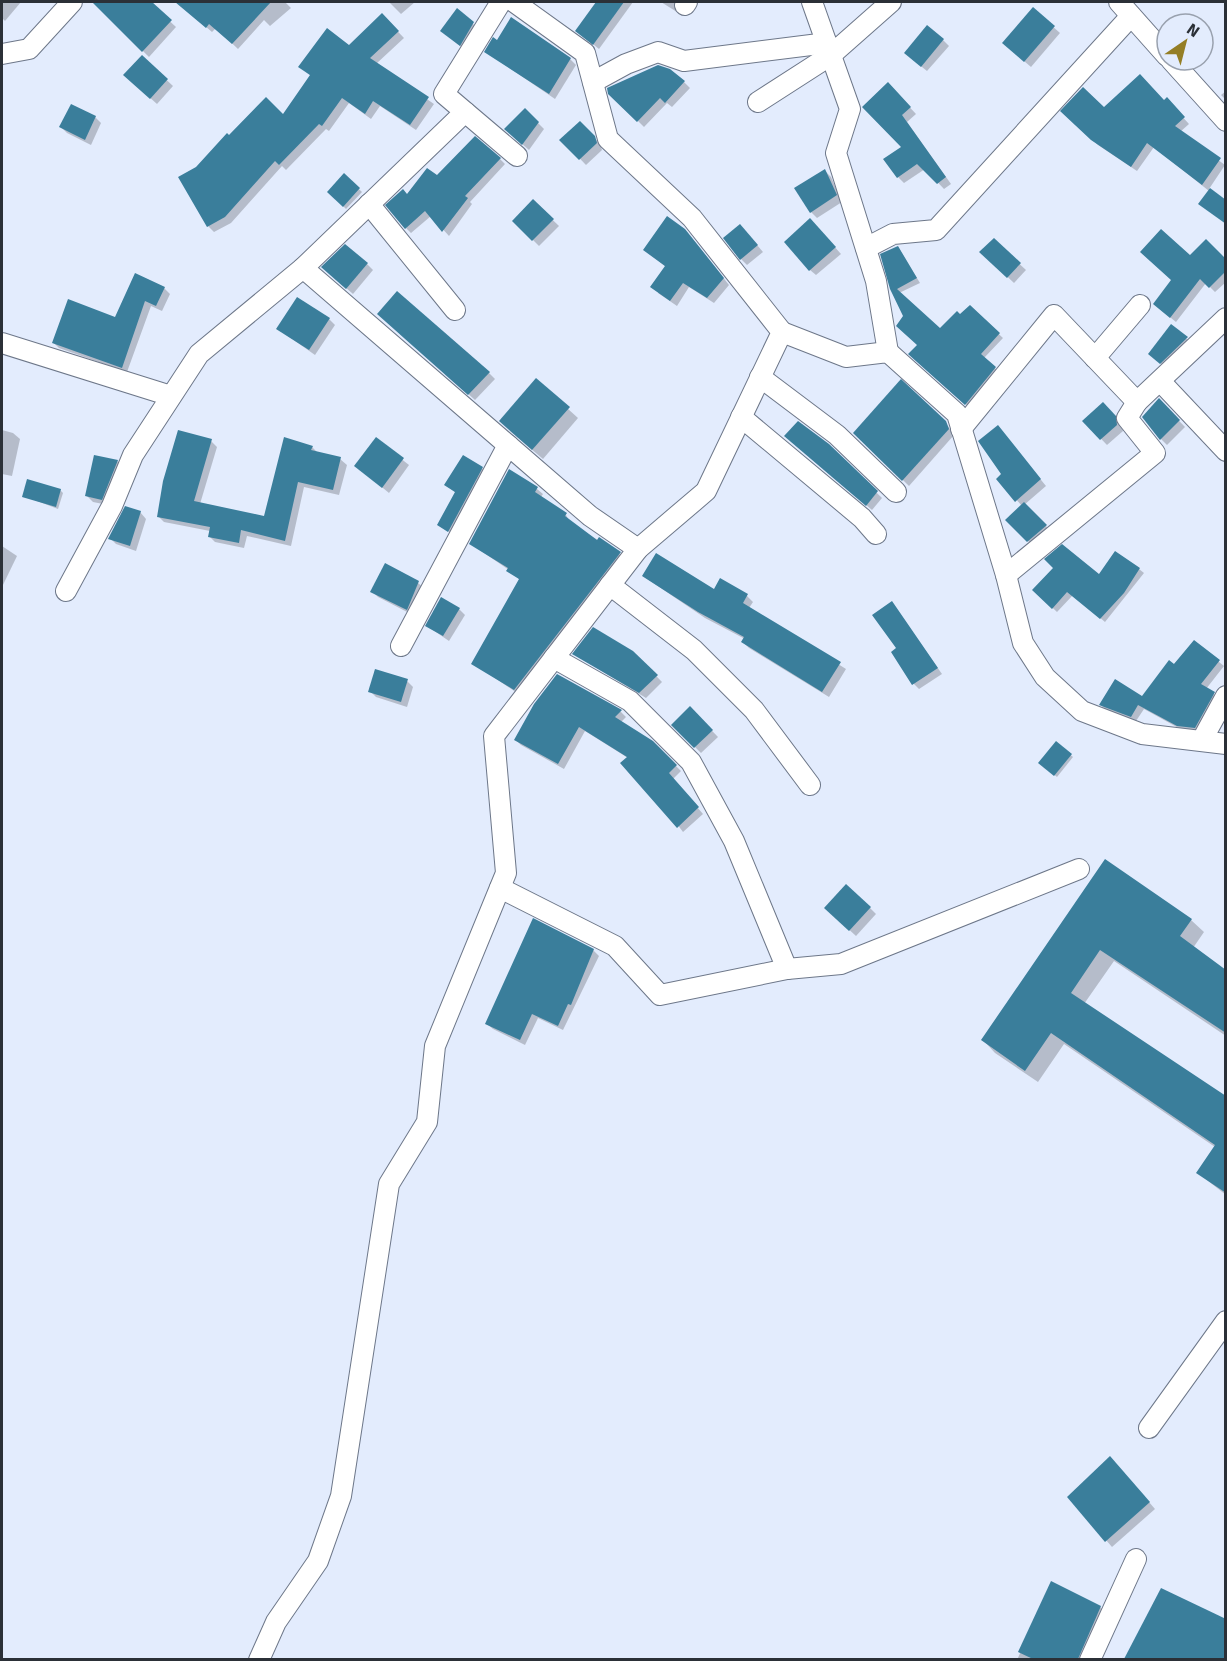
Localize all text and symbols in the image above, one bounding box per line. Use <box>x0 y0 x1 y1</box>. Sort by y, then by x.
north arrow <box>1155 12 1215 72</box>
text: N <box>1183 19 1203 42</box>

